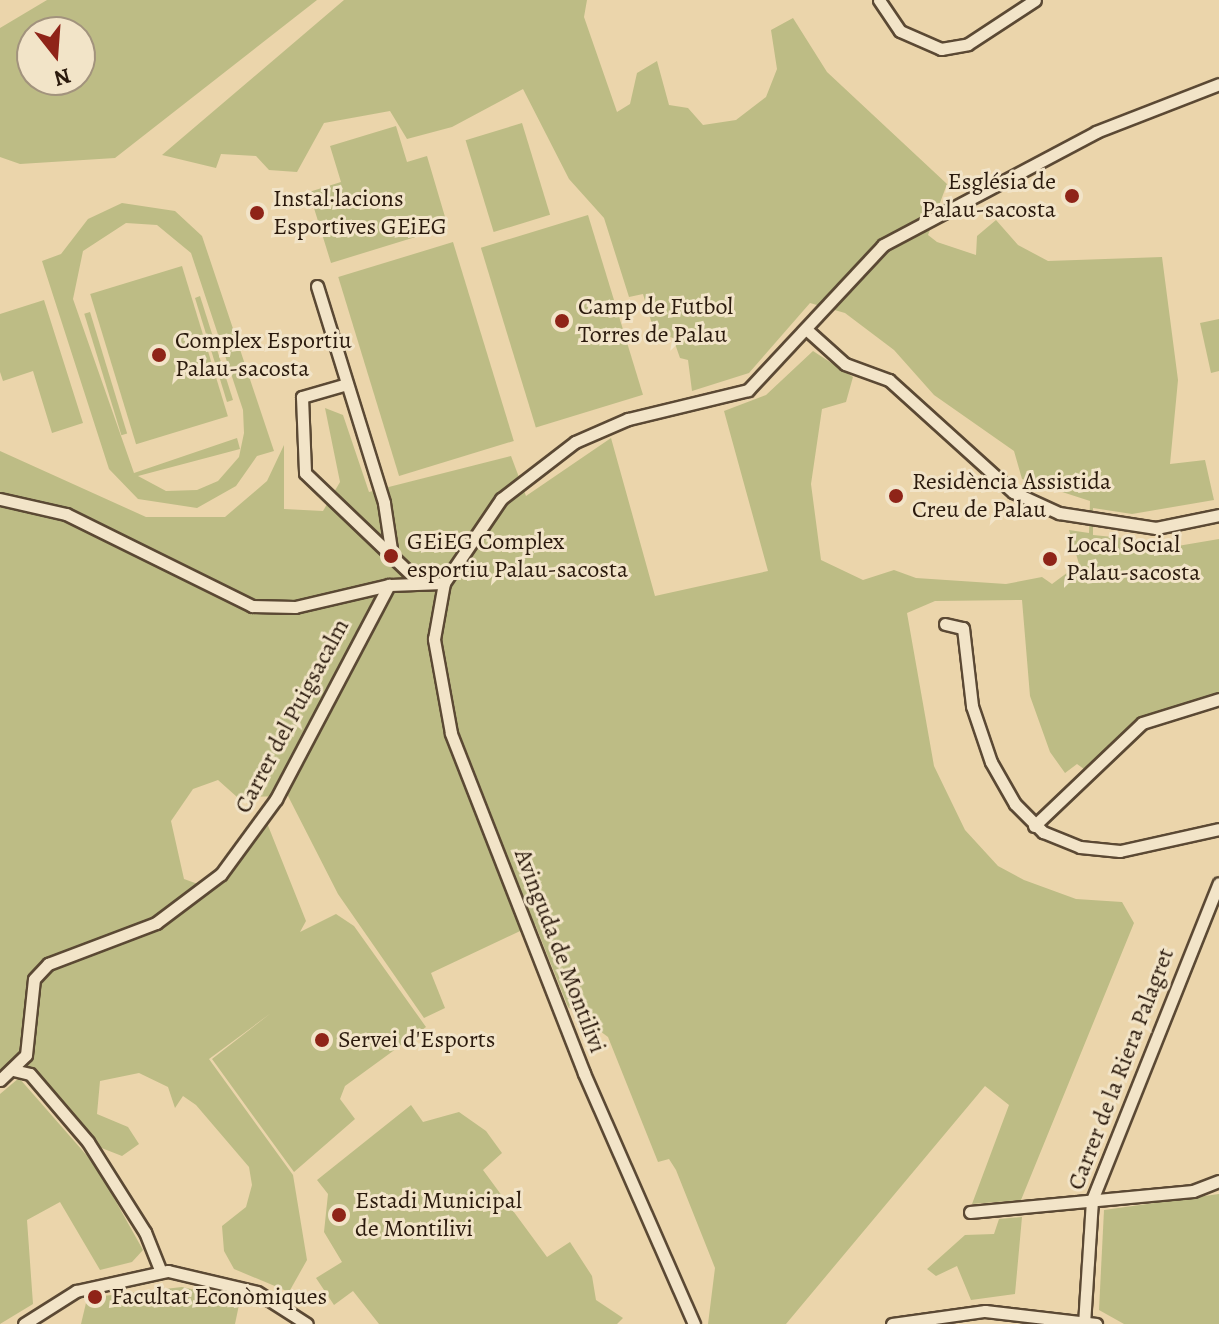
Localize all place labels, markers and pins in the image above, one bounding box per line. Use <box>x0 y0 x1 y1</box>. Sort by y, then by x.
place label: Església de Palau-sacosta <box>922 168 1056 224</box>
place label: Instal·lacions Esportives GEiEG <box>273 185 447 241</box>
marker: Església de Palau-sacosta <box>1063 187 1081 205</box>
marker: Instal·lacions Esportives GEiEG <box>248 204 266 222</box>
place label: Camp de Futbol Torres de Palau <box>578 293 733 349</box>
marker: Camp de Futbol Torres de Palau <box>553 312 571 330</box>
place label: Complex Esportiu Palau-sacosta <box>175 327 352 383</box>
marker: Complex Esportiu Palau-sacosta <box>150 346 168 364</box>
place label: Residència Assistida Creu de Palau <box>912 468 1111 524</box>
marker: Residència Assistida Creu de Palau <box>887 487 905 505</box>
place label: GEiEG Complex esportiu Palau-sacosta <box>407 528 628 584</box>
place label: Local Social Palau-sacosta <box>1066 531 1200 587</box>
marker: GEiEG Complex esportiu Palau-sacosta <box>382 547 400 565</box>
marker: Local Social Palau-sacosta <box>1041 550 1059 568</box>
place label: Servei d'Esports <box>338 1026 495 1054</box>
marker: Servei d'Esports <box>313 1031 331 1049</box>
place label: Estadi Municipal de Montilivi <box>355 1187 522 1243</box>
marker: Estadi Municipal de Montilivi <box>330 1206 348 1224</box>
place label: Facultat Econòmiques <box>111 1283 327 1311</box>
marker: Facultat Econòmiques <box>86 1288 104 1306</box>

